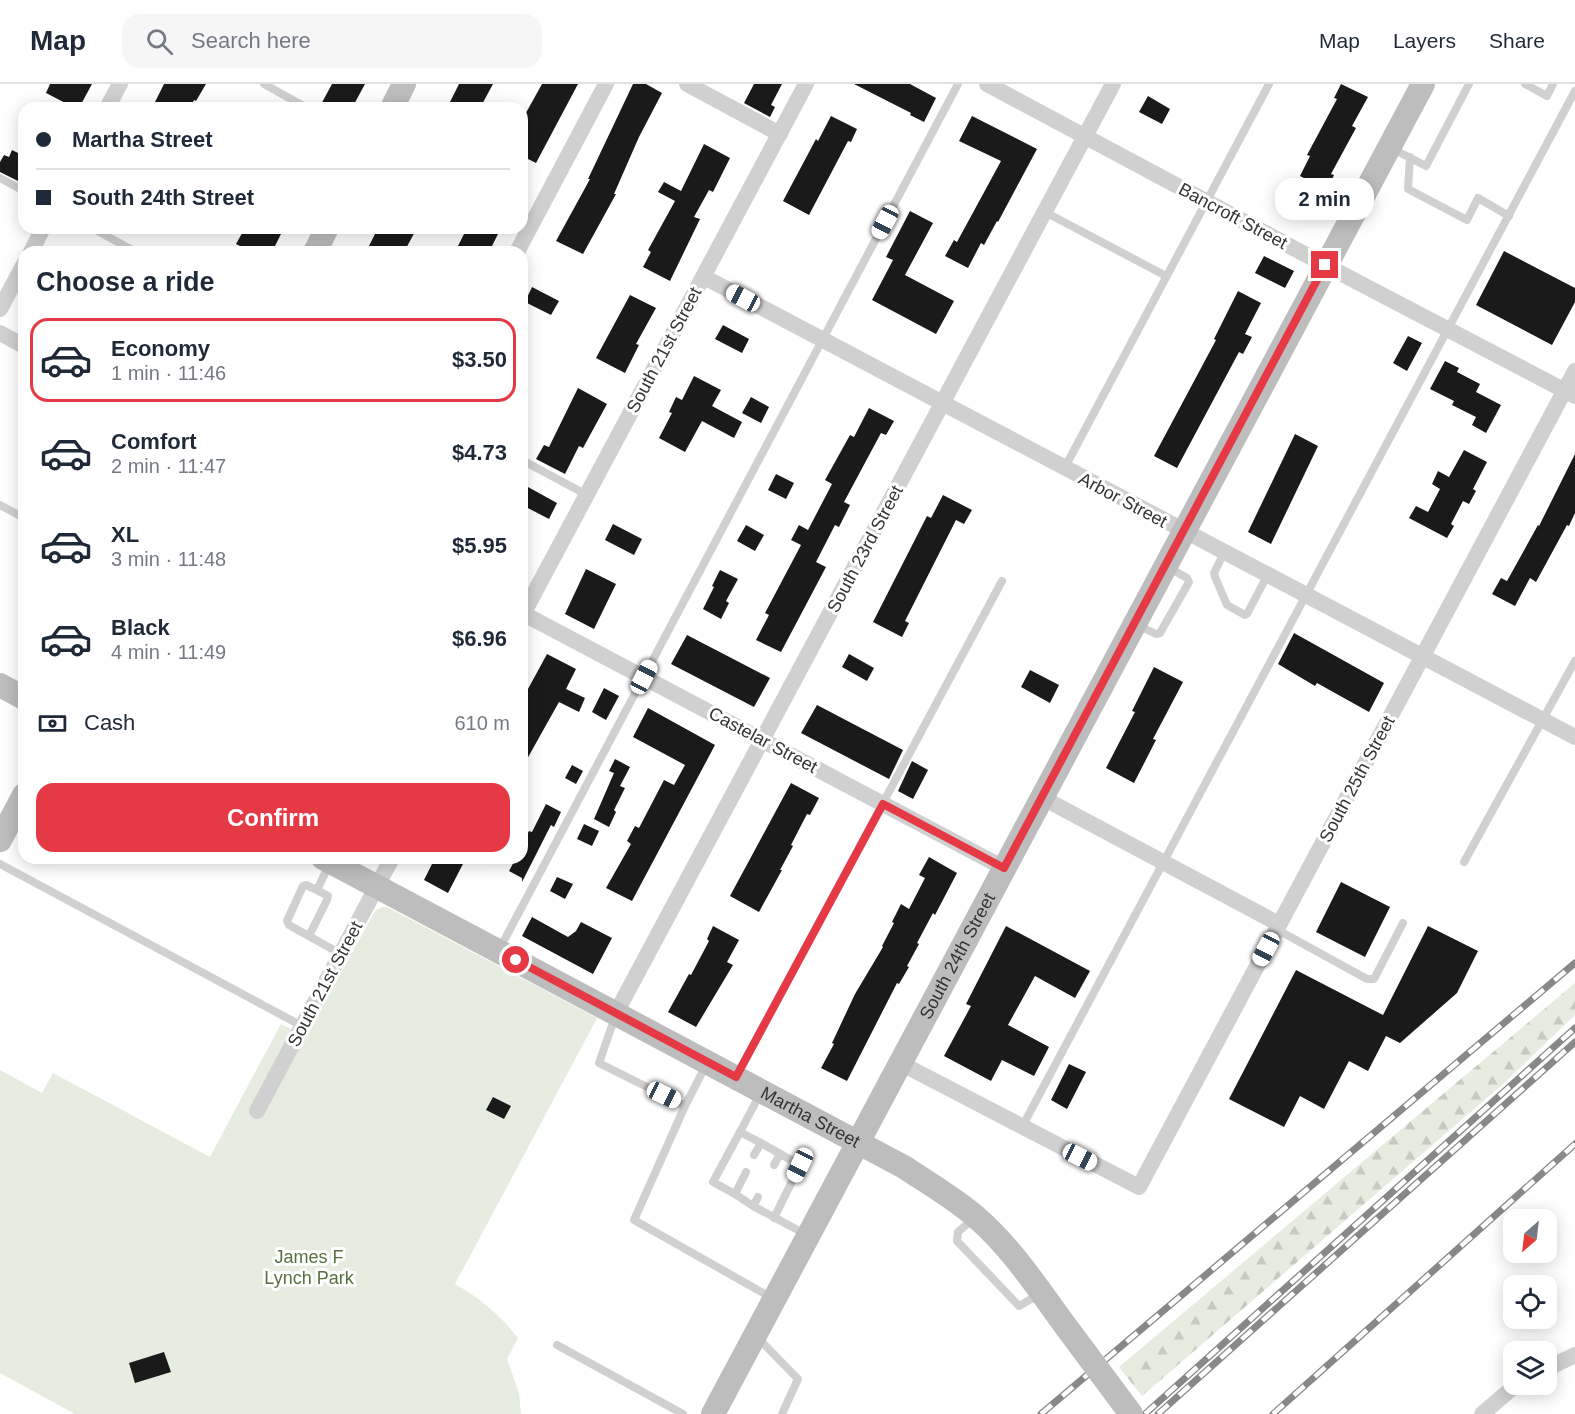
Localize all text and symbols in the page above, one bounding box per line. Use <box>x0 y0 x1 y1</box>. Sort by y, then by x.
search box <box>122 14 542 68</box>
text: Map <box>30 25 86 56</box>
icon: search <box>143 25 176 58</box>
text: Search here <box>191 28 311 53</box>
text: Map <box>1319 29 1360 52</box>
text: Layers <box>1393 29 1456 52</box>
text: Share <box>1489 29 1545 52</box>
text: Martha Street <box>72 127 213 152</box>
callout: 2 min <box>1276 178 1374 220</box>
street label: Bancroft Street <box>1175 179 1291 253</box>
text: South 24th Street <box>72 185 254 210</box>
text: 2 min <box>1298 188 1351 210</box>
car <box>869 202 901 242</box>
route end <box>1311 251 1338 278</box>
text: Choose a ride <box>36 267 215 297</box>
car <box>723 282 763 314</box>
street label: South 21st Street <box>623 284 705 416</box>
icon: car <box>39 333 93 387</box>
text: Economy <box>111 336 210 361</box>
text: $3.50 <box>452 347 507 372</box>
text: 1 min · 11:46 <box>111 362 226 384</box>
icon: car <box>39 426 93 480</box>
text: Comfort <box>111 429 197 454</box>
text: $4.73 <box>452 440 507 465</box>
text: 2 min · 11:47 <box>111 455 226 477</box>
street label: Arbor Street <box>1075 468 1171 532</box>
street label: South 23rd Street <box>823 482 907 616</box>
icon: car <box>39 519 93 573</box>
text: XL <box>111 522 139 547</box>
text: $5.95 <box>452 533 507 558</box>
text: 3 min · 11:48 <box>111 548 226 570</box>
icon: car <box>39 612 93 666</box>
text: Black <box>111 615 170 640</box>
text: $6.96 <box>452 626 507 651</box>
text: 4 min · 11:49 <box>111 641 226 663</box>
car <box>628 657 660 697</box>
street label: Castelar Street <box>705 703 821 777</box>
icon: cash <box>36 707 69 740</box>
text: Cash <box>84 710 135 735</box>
text: 610 m <box>454 712 510 734</box>
street label: South 25th Street <box>1315 712 1399 846</box>
button: Confirm <box>36 783 510 852</box>
street label: South 24th Street <box>916 890 999 1023</box>
street label: South 21st Street <box>284 918 366 1050</box>
car <box>1250 929 1282 969</box>
route start <box>502 946 529 973</box>
car <box>644 1079 684 1111</box>
street label: Martha Street <box>757 1083 863 1152</box>
car <box>1060 1141 1100 1173</box>
car <box>784 1145 816 1185</box>
north arrow <box>1503 1209 1557 1263</box>
map controls <box>1503 1209 1557 1395</box>
park label: James F Lynch Park <box>264 1247 355 1288</box>
button: locate <box>1503 1275 1557 1329</box>
button: layers <box>1503 1341 1557 1395</box>

